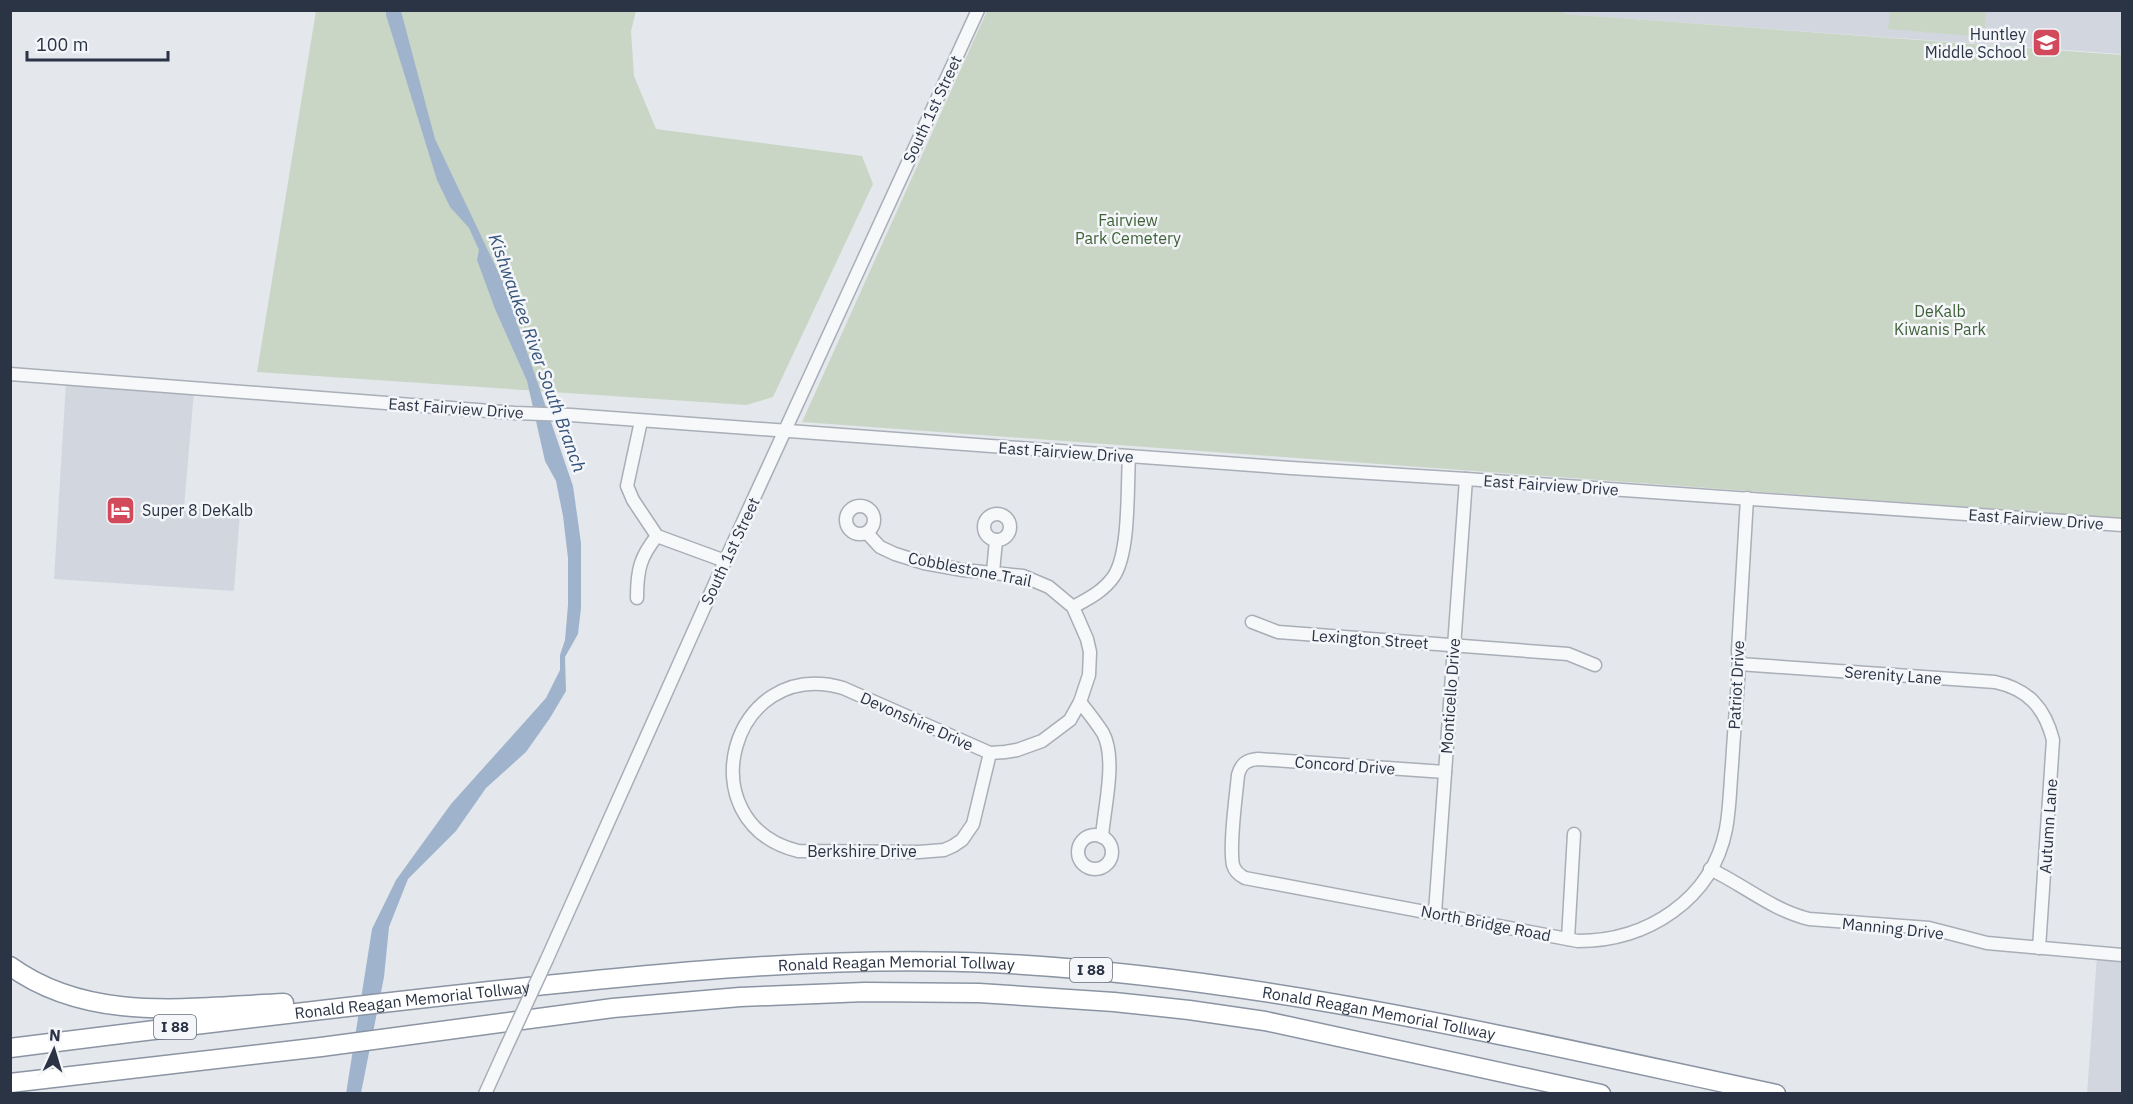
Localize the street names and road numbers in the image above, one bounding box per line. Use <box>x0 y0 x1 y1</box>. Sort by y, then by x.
street label: South 1st Street <box>898 52 966 166</box>
street label: East Fairview Drive <box>388 393 525 423</box>
street label: East Fairview Drive <box>998 437 1135 467</box>
street label: East Fairview Drive <box>1483 470 1620 500</box>
street label: South 1st Street <box>696 494 764 608</box>
street label: East Fairview Drive <box>1968 504 2105 534</box>
street label: Cobblestone Trail <box>906 547 1034 591</box>
street label: Lexington Street <box>1311 625 1429 653</box>
street label: Monticello Drive <box>1436 637 1464 755</box>
street label: Patriot Drive <box>1724 640 1748 730</box>
street label: Serenity Lane <box>1844 662 1943 688</box>
street label: Devonshire Drive <box>857 687 977 755</box>
street label: Concord Drive <box>1294 752 1396 779</box>
street label: Autumn Lane <box>2035 778 2061 874</box>
street label: Berkshire Drive <box>807 841 917 861</box>
street label: North Bridge Road <box>1419 901 1553 945</box>
street label: Manning Drive <box>1841 913 1945 943</box>
street label: Ronald Reagan Memorial Tollway <box>778 951 1015 975</box>
road number: I 88 <box>1070 958 1112 982</box>
street label: Ronald Reagan Memorial Tollway <box>293 977 531 1023</box>
street label: Ronald Reagan Memorial Tollway <box>1261 982 1497 1044</box>
road number: I 88 <box>154 1015 196 1039</box>

